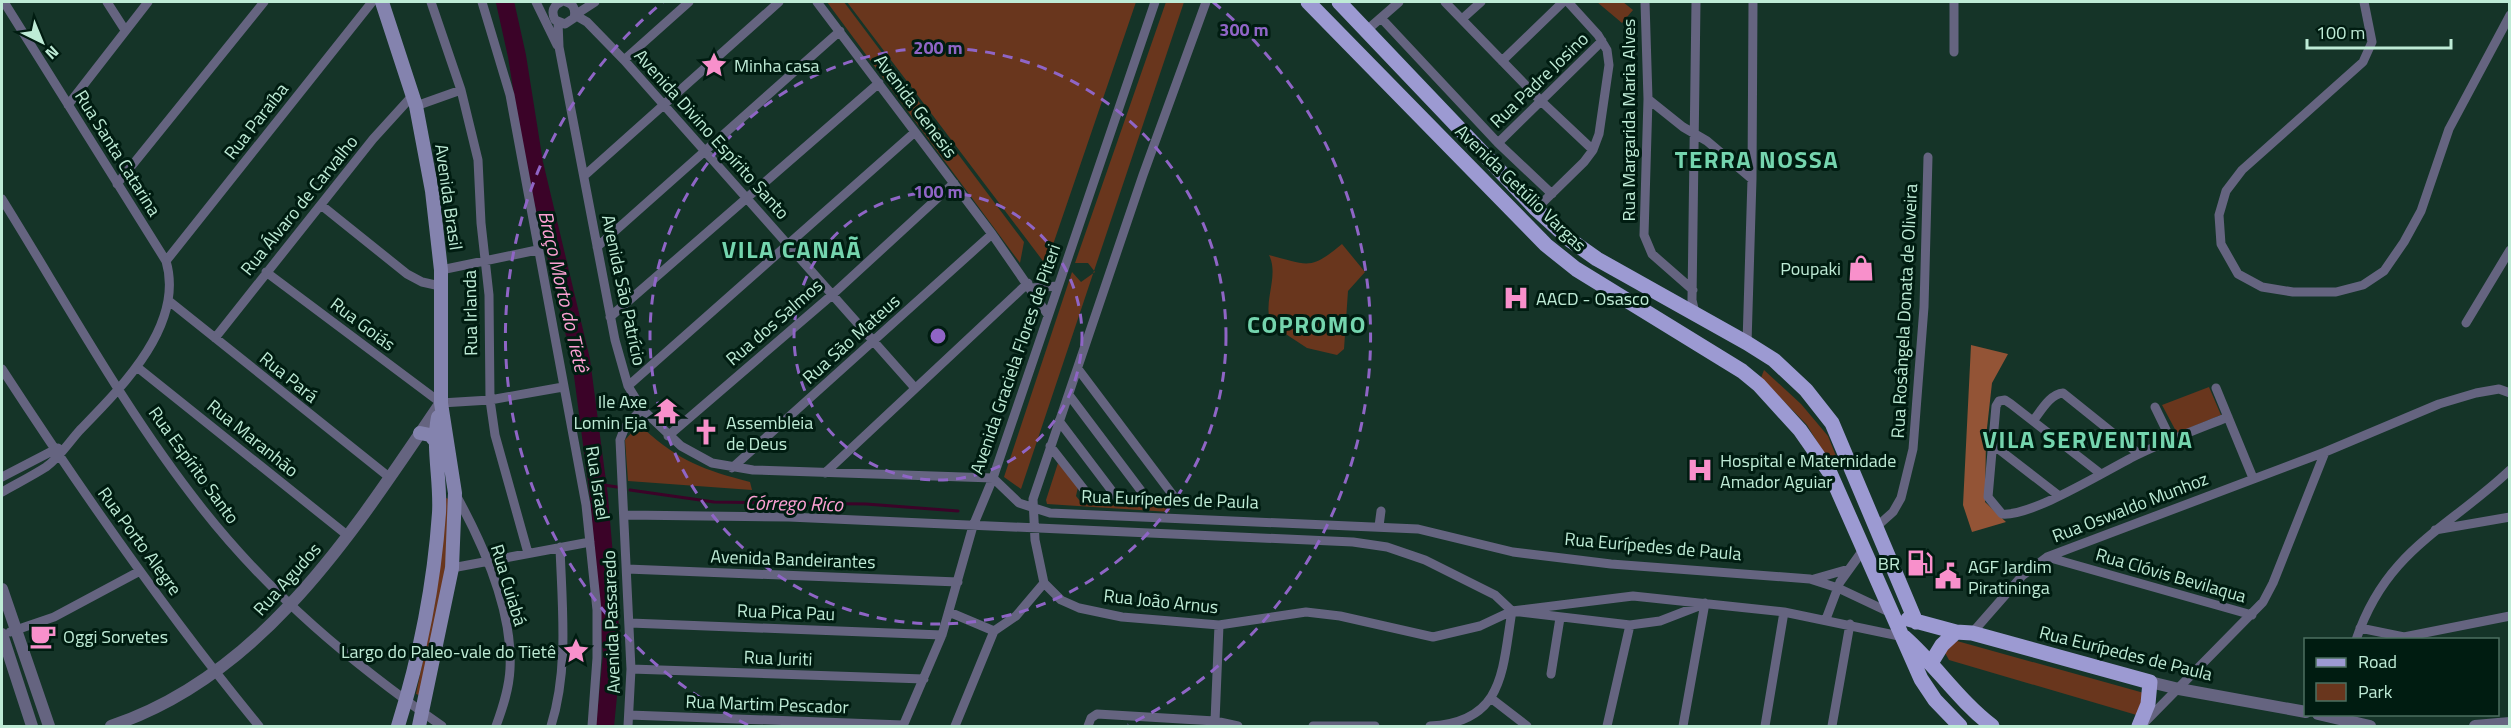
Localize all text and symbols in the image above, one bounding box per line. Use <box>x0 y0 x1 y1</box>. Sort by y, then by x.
north arrow <box>12 12 72 72</box>
scale bar <box>2307 12 2451 50</box>
text: 300 m <box>1219 16 1269 43</box>
street label: Rua Margarida Maria Alves <box>1615 19 1642 221</box>
text: 100 m <box>2316 19 2365 46</box>
street label: Rua Padre Josino <box>1484 26 1594 134</box>
text: 200 m <box>913 34 963 61</box>
text: N <box>40 40 64 66</box>
street label: Avenida Divino Espírito Santo <box>628 43 796 225</box>
street label: Avenida Genesis <box>868 48 964 164</box>
place icon: Minha casa <box>699 50 729 80</box>
place label: Minha casa <box>734 52 820 79</box>
street label: Rua Paraíba <box>217 77 295 165</box>
street label: Rua Santa Catarina <box>68 85 168 221</box>
street label: Avenida Getúlio Vargas <box>1449 118 1593 258</box>
street label: Rua Álvaro de Carvalho <box>234 129 364 281</box>
district label: TERRA NOSSA <box>1675 141 1839 177</box>
street label: Avenida Brasil <box>428 142 470 252</box>
text: 100 m <box>913 178 963 205</box>
street label: Rua Rosângela Donata de Oliveira <box>1884 183 1924 439</box>
water label: Braço Morto do Tietê <box>530 207 598 376</box>
street label: Avenida São Patrício <box>595 212 653 368</box>
district label: VILA CANAÃ <box>722 231 862 267</box>
street label: Avenida Graciela Flores de Piteri <box>963 240 1067 478</box>
shop icon: Poupaki <box>1846 253 1876 283</box>
place label: Poupaki <box>1780 255 1841 282</box>
street label: Rua Irlanda <box>456 270 484 356</box>
street label: Rua dos Salmos <box>720 272 828 372</box>
hospital icon: AACD - Osasco <box>1501 283 1531 313</box>
place label: AACD - Osasco <box>1536 285 1649 312</box>
street label: Rua São Mateus <box>796 288 906 390</box>
street label: Rua Goiás <box>325 290 401 358</box>
district label: COPROMO <box>1247 306 1367 342</box>
centre of rings <box>928 326 948 346</box>
street label: Rua Pará <box>254 345 324 409</box>
place label: Ile Axe Lomin Eja <box>573 388 647 436</box>
street label: Rua Maranhão <box>201 393 305 483</box>
temple icon: Ile Axe Lomin Eja <box>652 396 682 426</box>
street label: Rua Espírito Santo <box>142 401 246 529</box>
place label: Assembleia de Deus <box>726 409 813 457</box>
church icon: Assembleia de Deus <box>691 417 721 447</box>
district label: VILA SERVENTINA <box>1983 421 2193 457</box>
street label: Rua Israel <box>579 444 617 522</box>
place label: Hospital e Maternidade Amador Aguiar <box>1720 447 1896 495</box>
hospital icon: Hospital e Maternidade Amador Aguiar <box>1685 455 1715 485</box>
street label: Rua Oswaldo Munhoz <box>2048 465 2212 549</box>
street label: Rua Porto Alegre <box>91 481 189 601</box>
street label: Rua Eurípedes de Paula <box>1081 482 1259 516</box>
water label: Córrego Rico <box>745 487 844 519</box>
street label: Rua Eurípedes de Paula <box>1563 525 1743 567</box>
street label: Rua Agudos <box>247 536 327 622</box>
street label: Rua Cuiabá <box>484 541 534 629</box>
street label: Rua Clóvis Bevilaqua <box>2092 541 2250 609</box>
street label: Avenida Bandeirantes <box>710 543 876 575</box>
fuel station icon: BR <box>1905 548 1935 578</box>
street label: Avenida Passaredo <box>595 550 627 694</box>
place label: BR <box>1878 550 1900 577</box>
place label: AGF Jardim Piratininga <box>1968 553 2052 601</box>
public building icon: AGF Jardim Piratininga <box>1933 561 1963 591</box>
street label: Rua João Arnus <box>1102 582 1220 620</box>
street label: Rua Pica Pau <box>736 597 836 627</box>
street label: Rua Eurípedes de Paula <box>2037 618 2215 688</box>
cafe icon: Oggi Sorvetes <box>28 621 58 651</box>
place label: Oggi Sorvetes <box>63 623 168 650</box>
place icon: Largo do Paleo-vale do Tietê <box>561 636 591 666</box>
place label: Largo do Paleo-vale do Tietê <box>341 638 556 665</box>
legend <box>2304 638 2499 716</box>
street label: Rua Juriti <box>743 643 813 673</box>
text: Road <box>2358 648 2397 675</box>
text: Park <box>2358 678 2393 705</box>
street label: Rua Martim Pescador <box>685 688 849 720</box>

